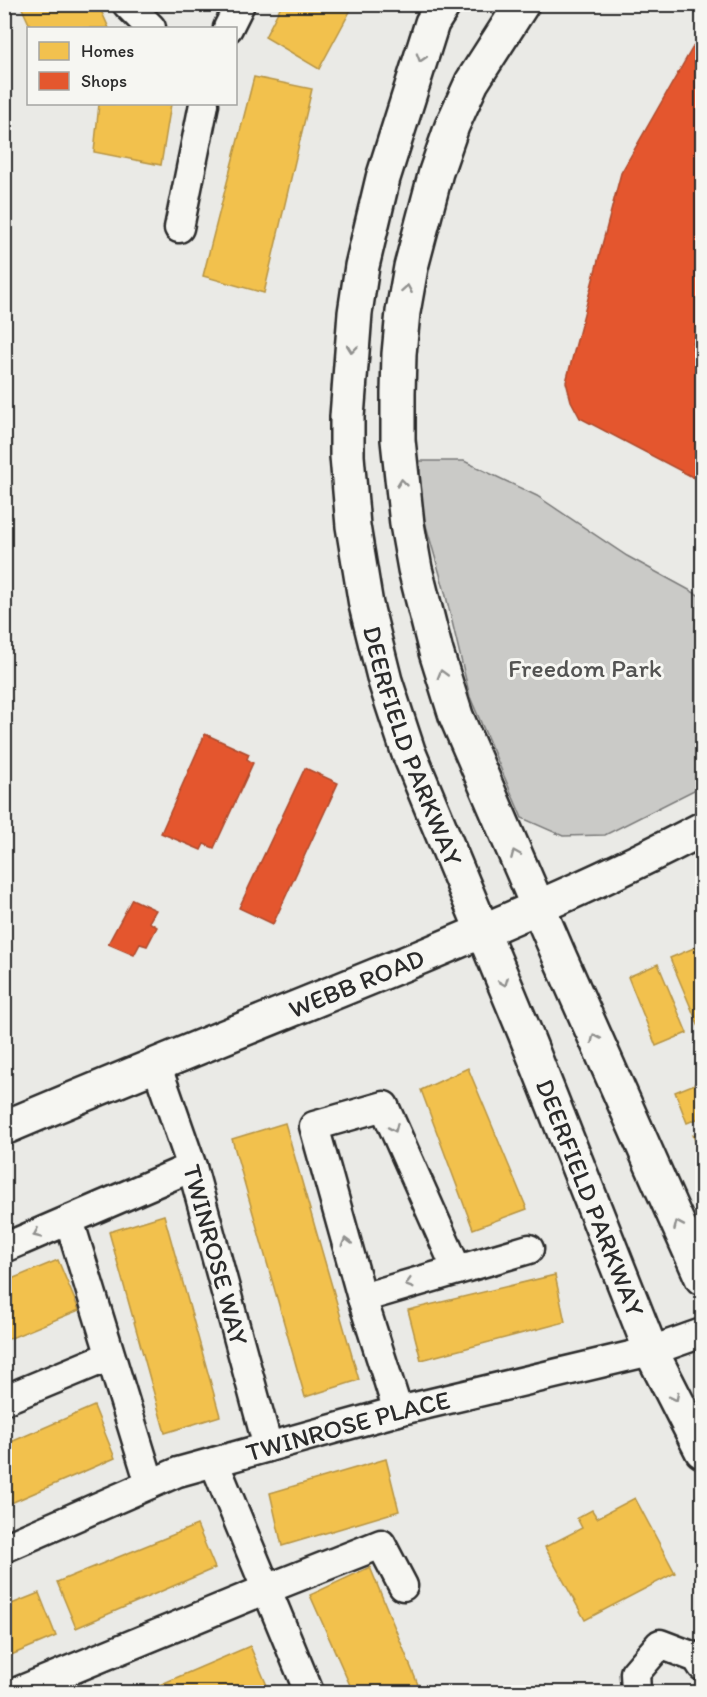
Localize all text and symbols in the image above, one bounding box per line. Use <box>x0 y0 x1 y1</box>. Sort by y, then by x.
legend <box>27 27 237 105</box>
text: Homes <box>81 40 134 62</box>
one-way arrow <box>416 52 428 63</box>
text: Shops <box>81 70 127 92</box>
one-way arrow <box>400 284 413 294</box>
one-way arrow <box>346 344 359 353</box>
one-way arrow <box>396 479 409 488</box>
street label: DEERFIELD PARKWAY <box>356 623 470 871</box>
park label: Freedom Park <box>508 652 662 684</box>
one-way arrow <box>437 669 449 680</box>
one-way arrow <box>510 850 522 861</box>
street label: WEBB ROAD <box>284 941 429 1025</box>
one-way arrow <box>497 976 509 987</box>
one-way arrow <box>590 1033 602 1044</box>
street label: DEERFIELD PARKWAY <box>529 1074 652 1321</box>
one-way arrow <box>386 1122 398 1133</box>
street label: TWINROSE WAY <box>176 1161 256 1349</box>
one-way arrow <box>674 1220 686 1231</box>
one-way arrow <box>32 1227 43 1239</box>
one-way arrow <box>341 1237 354 1247</box>
one-way arrow <box>404 1277 415 1289</box>
street label: TWINROSE PLACE <box>242 1383 453 1468</box>
one-way arrow <box>668 1391 679 1402</box>

